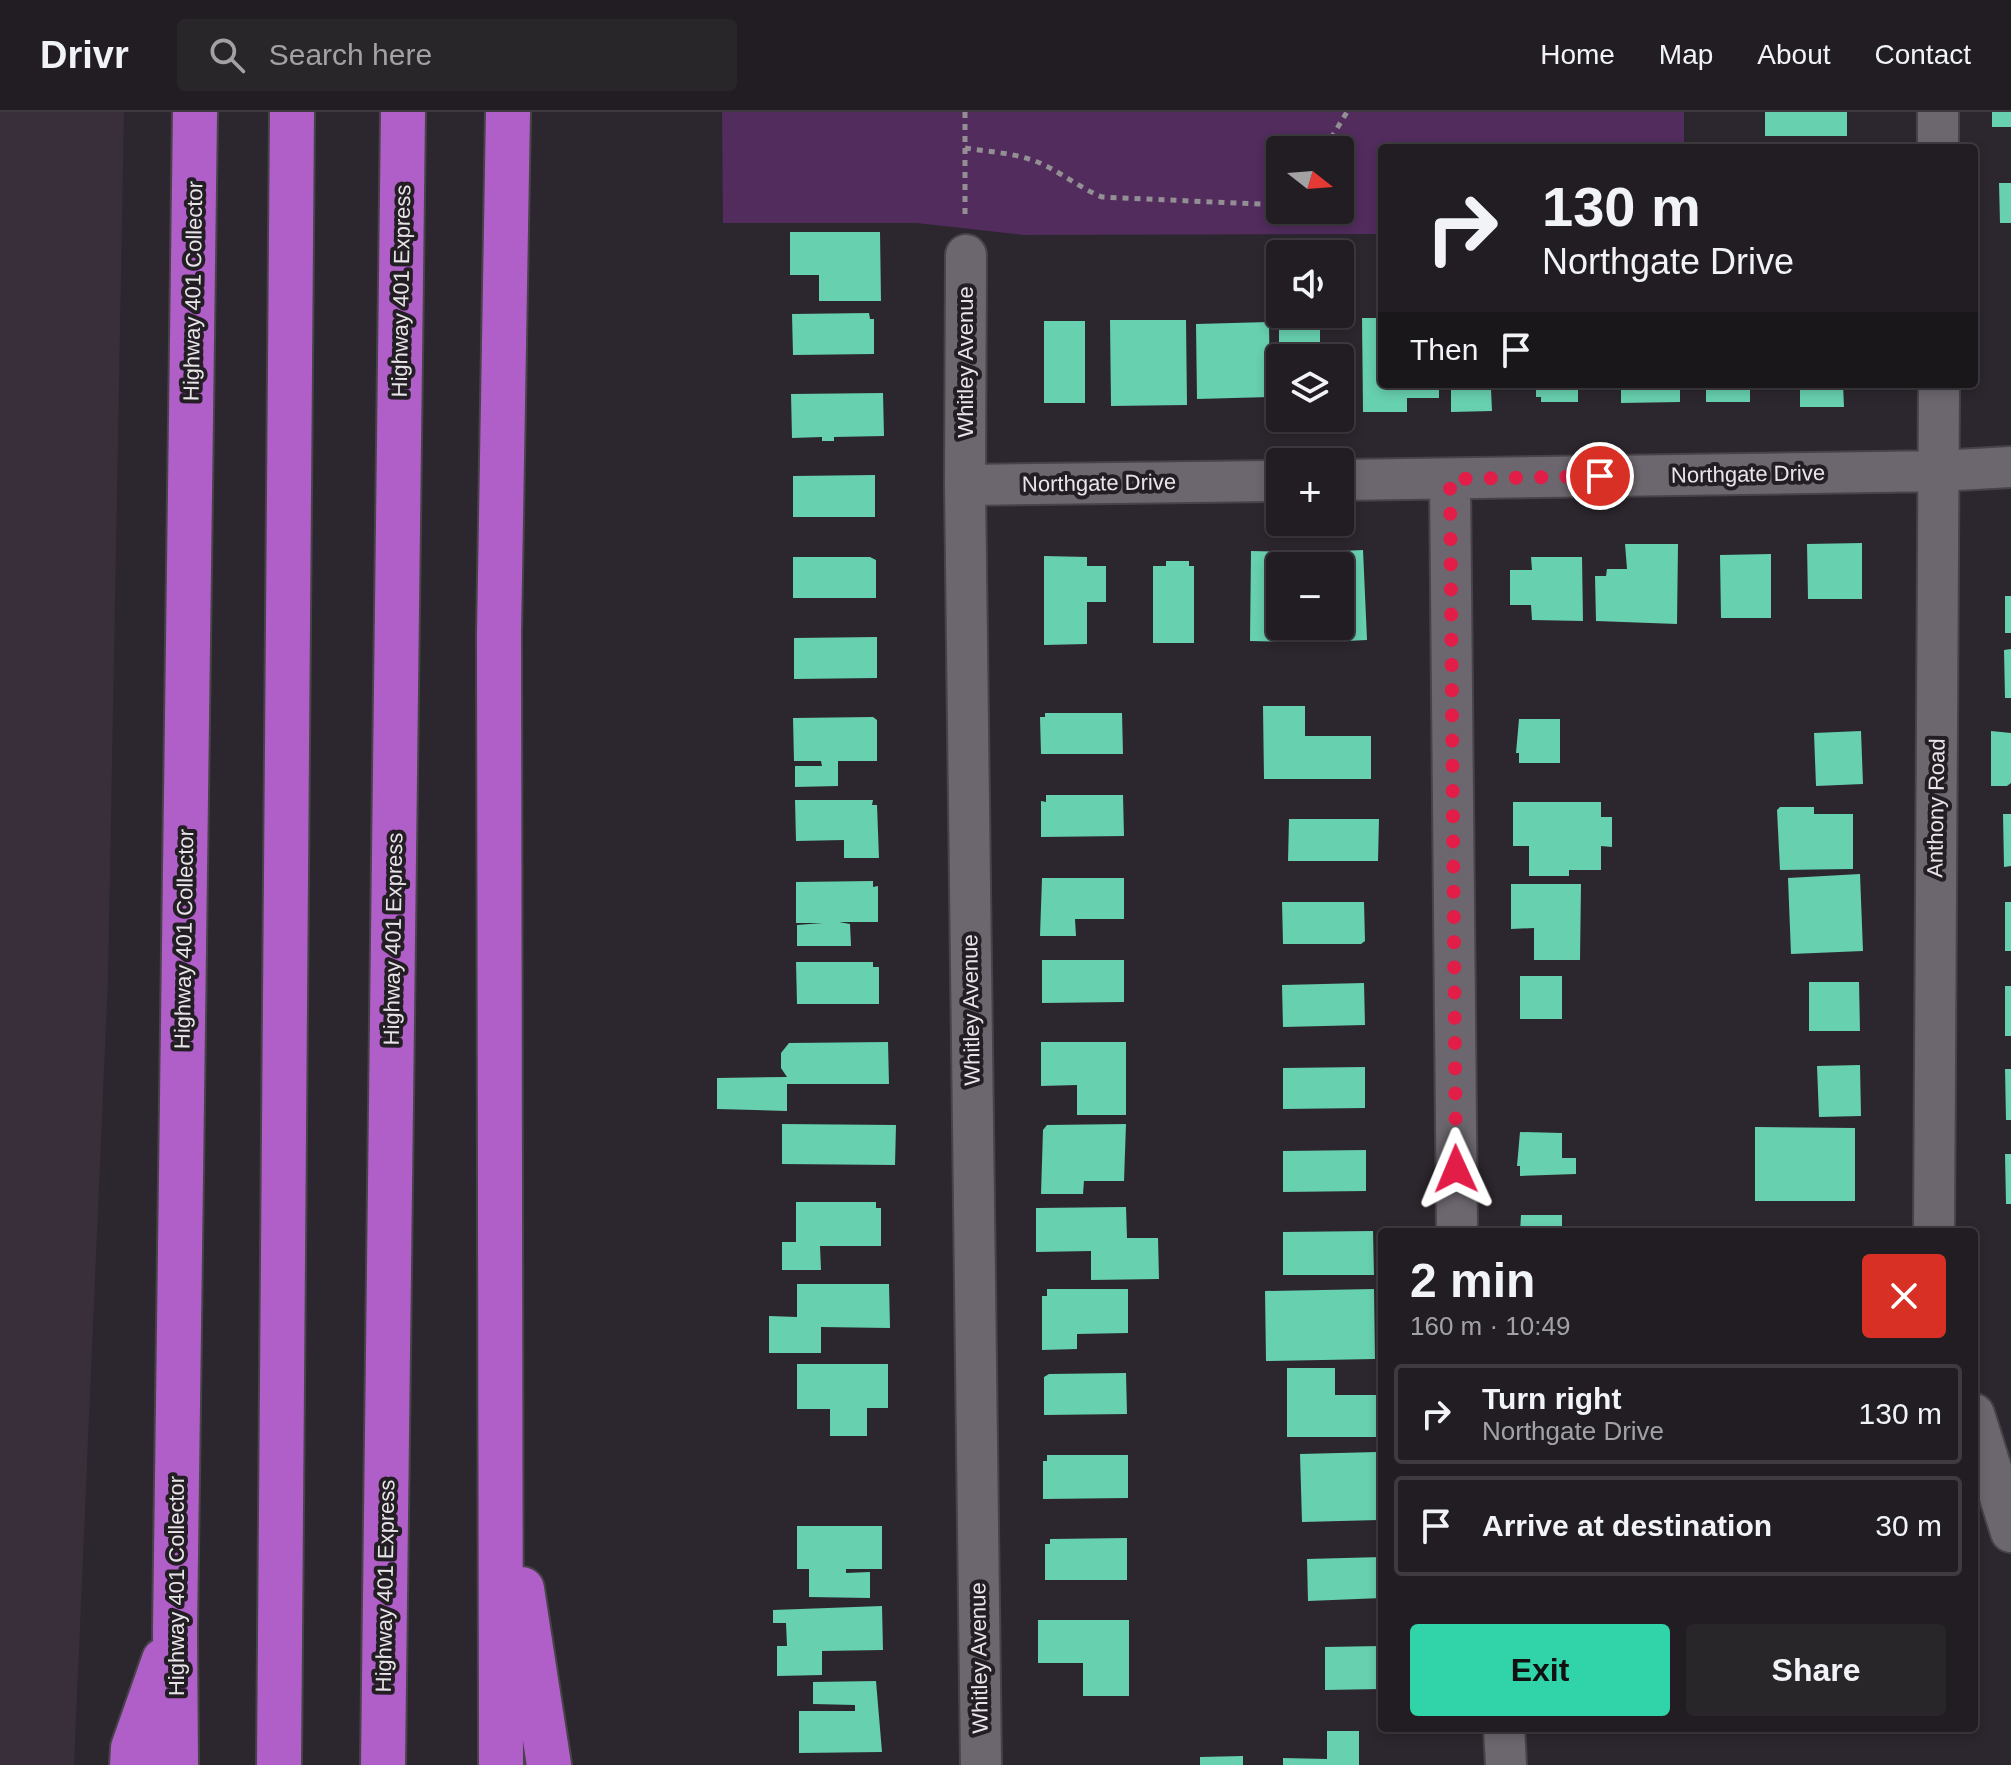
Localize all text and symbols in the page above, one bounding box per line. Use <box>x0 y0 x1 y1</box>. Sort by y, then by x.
search box <box>177 19 737 91</box>
icon: search <box>205 33 249 77</box>
text: Drivr <box>40 34 129 76</box>
text: Search here <box>269 38 432 71</box>
text: Home <box>1540 39 1615 70</box>
text: Map <box>1659 39 1713 70</box>
text: About <box>1757 39 1831 70</box>
text: Contact <box>1875 39 1971 70</box>
north arrow <box>1266 136 1354 224</box>
map controls <box>1266 136 1354 640</box>
text: 130 m <box>1542 175 1701 238</box>
icon: right <box>1410 176 1514 280</box>
street label: Highway 401 Collector <box>179 181 207 401</box>
street label: Highway 401 Express <box>387 184 415 398</box>
button: sound <box>1266 240 1354 328</box>
text: Northgate Drive <box>1542 241 1794 282</box>
street label: Whitley Avenue <box>953 286 978 438</box>
icon: arrive <box>1494 328 1538 372</box>
text: Then <box>1410 333 1478 366</box>
button: layers <box>1266 344 1354 432</box>
pin <box>1566 442 1634 510</box>
button: + <box>1266 448 1354 536</box>
icon: arrive <box>1578 454 1622 498</box>
street label: Northgate Drive <box>1671 460 1825 488</box>
street label: Northgate Drive <box>1022 469 1176 497</box>
button: − <box>1266 552 1354 640</box>
street label: Anthony Road <box>1922 738 1950 878</box>
street label: Highway 401 Collector <box>170 829 198 1049</box>
street label: Highway 401 Express <box>379 832 407 1046</box>
street label: Whitley Avenue <box>957 934 985 1086</box>
position arrow <box>1414 1127 1498 1211</box>
text: 2 min <box>1410 1254 1535 1307</box>
button: close <box>1862 1254 1946 1338</box>
text: 160 m · 10:49 <box>1410 1311 1570 1341</box>
text: Turn right <box>1482 1382 1621 1415</box>
icon: right <box>1414 1392 1458 1436</box>
text: 130 m <box>1859 1397 1942 1430</box>
text: Northgate Drive <box>1482 1416 1664 1446</box>
street label: Highway 401 Collector <box>164 1476 189 1696</box>
street label: Highway 401 Express <box>371 1479 399 1693</box>
icon: arrive <box>1414 1504 1458 1548</box>
text: Arrive at destination <box>1482 1509 1772 1542</box>
text: 30 m <box>1875 1509 1942 1542</box>
street label: Whitley Avenue <box>965 1582 993 1734</box>
button: Exit <box>1410 1624 1670 1716</box>
button: Share <box>1686 1624 1946 1716</box>

